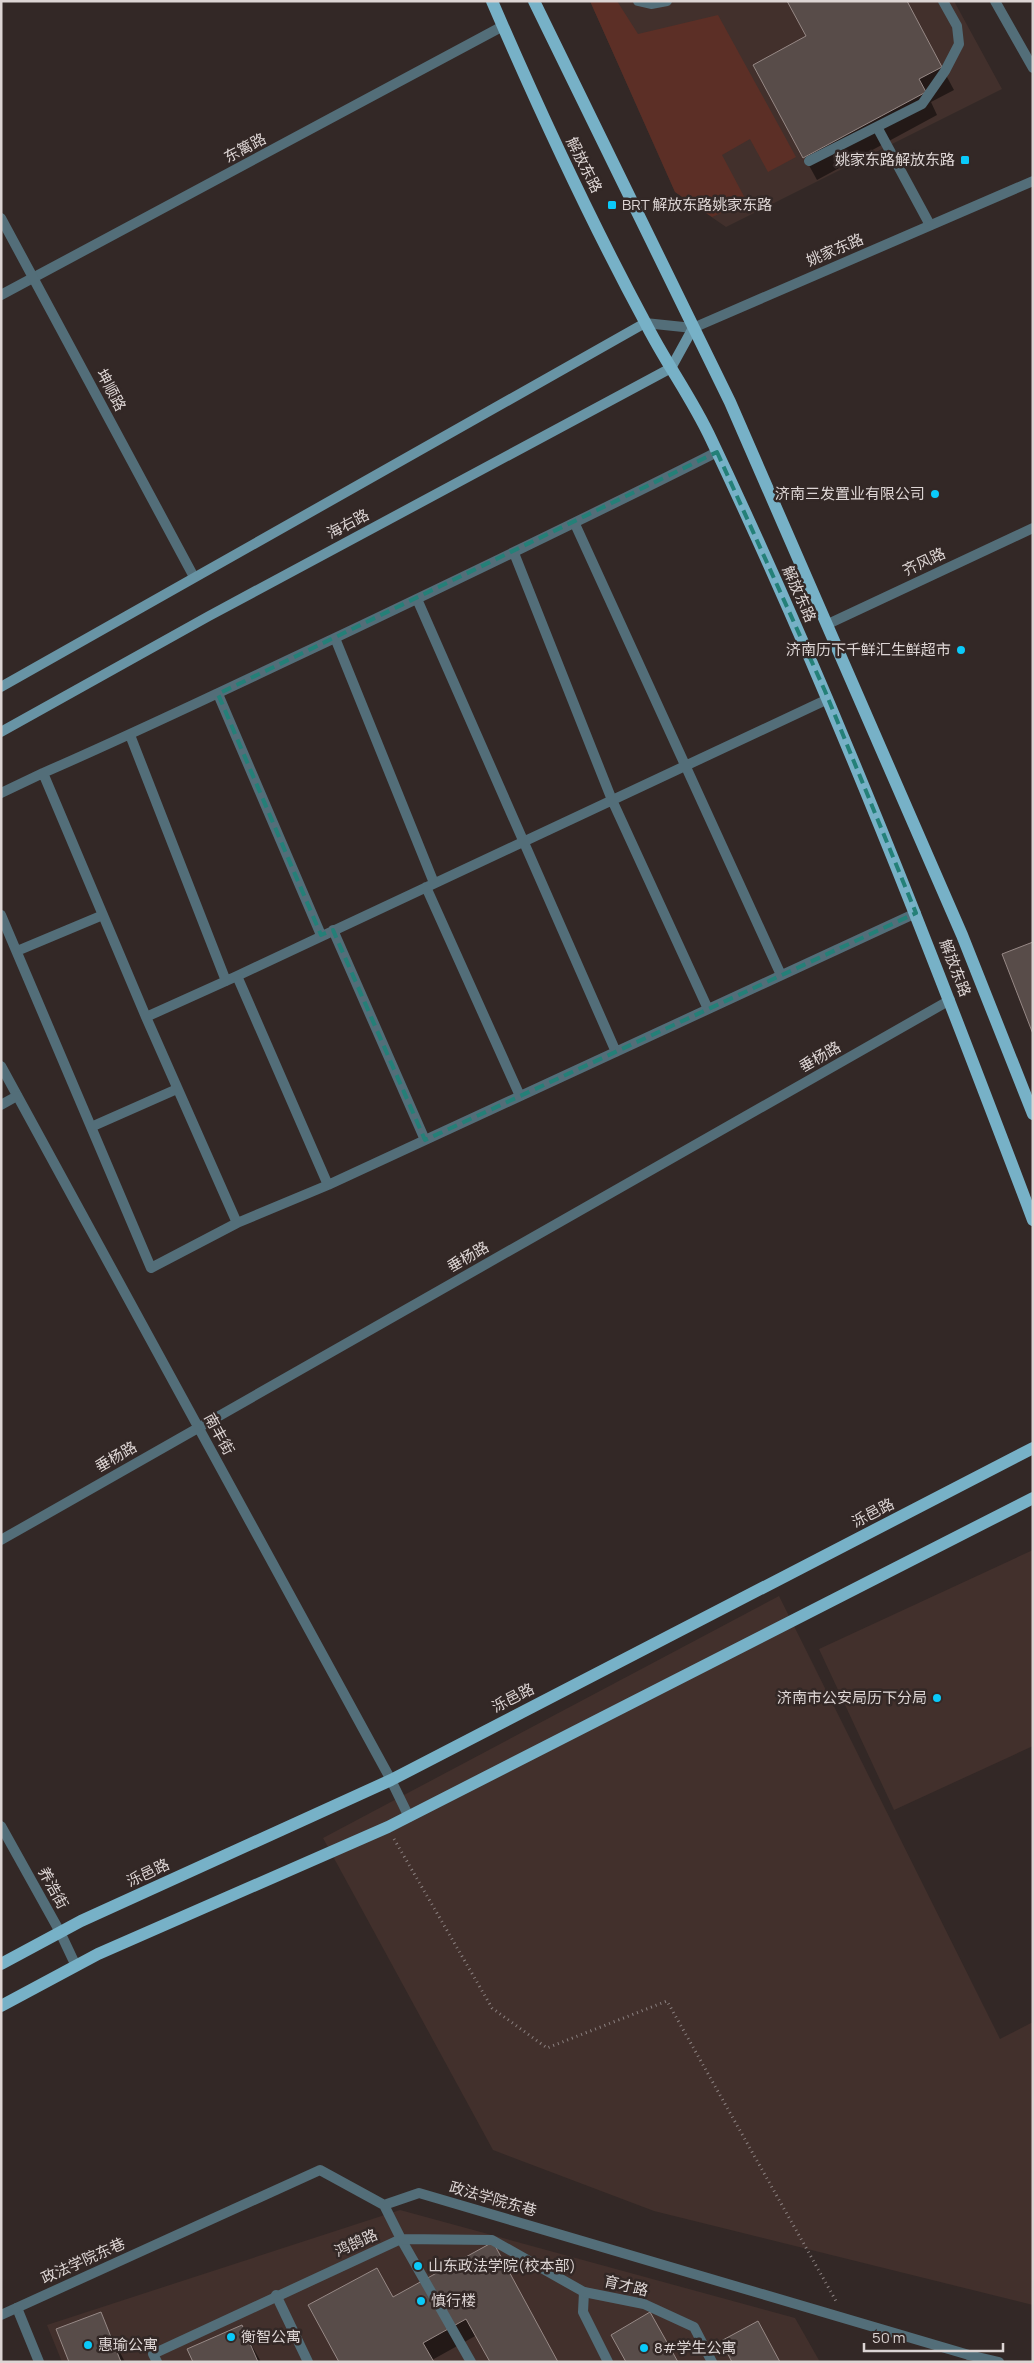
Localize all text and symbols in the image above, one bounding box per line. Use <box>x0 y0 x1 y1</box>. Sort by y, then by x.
street label: 东篱路 <box>220 128 270 167</box>
street label: 解放东路 <box>561 133 607 196</box>
place label: 姚家东路解放东路 <box>835 149 955 170</box>
marker: 姚家东路解放东路 <box>959 154 971 166</box>
place label: BRT 解放东路姚家东路 <box>622 194 772 215</box>
marker: BRT 解放东路姚家东路 <box>606 199 618 211</box>
street label: 姚家东路 <box>803 228 867 271</box>
street label: 坤顺路 <box>92 365 131 415</box>
place label: 济南三发置业有限公司 <box>775 483 925 504</box>
marker: 济南三发置业有限公司 <box>929 488 941 500</box>
street label: 海右路 <box>323 504 373 543</box>
street label: 齐风路 <box>899 543 949 581</box>
street label: 解放东路 <box>778 562 821 625</box>
place label: 济南历下千鲜汇生鲜超市 <box>786 639 951 660</box>
marker: 济南历下千鲜汇生鲜超市 <box>955 644 967 656</box>
street label: 解放东路 <box>935 936 976 1000</box>
street label: 垂杨路 <box>795 1036 844 1077</box>
street label: 垂杨路 <box>443 1236 492 1277</box>
street label: 南丰街 <box>199 1409 240 1459</box>
street label: 垂杨路 <box>91 1436 140 1477</box>
street label: 泺邑路 <box>848 1493 898 1532</box>
street label: 泺邑路 <box>488 1678 538 1717</box>
place label: 济南市公安局历下分局 <box>777 1687 927 1708</box>
marker: 济南市公安局历下分局 <box>931 1692 943 1704</box>
street label: 泺邑路 <box>123 1854 173 1892</box>
street label: 养浩街 <box>33 1863 74 1913</box>
street label: 政法学院东巷 <box>447 2176 539 2221</box>
street label: 鸿鹄路 <box>331 2224 381 2261</box>
street label: 政法学院东巷 <box>37 2233 128 2288</box>
place label: 山东政法学院(校本部) <box>428 2255 576 2276</box>
marker: 山东政法学院(校本部) <box>412 2260 424 2272</box>
street label: 育才路 <box>602 2270 650 2301</box>
place label: 慎行楼 <box>431 2290 476 2311</box>
marker: 慎行楼 <box>415 2295 427 2307</box>
scale bar <box>864 2320 1003 2352</box>
place label: 衡智公寓 <box>241 2326 301 2347</box>
text: 50 m <box>872 2327 906 2348</box>
marker: 衡智公寓 <box>225 2331 237 2343</box>
place label: 惠瑜公寓 <box>98 2334 158 2355</box>
place label: 8#学生公寓 <box>654 2337 737 2358</box>
marker: 惠瑜公寓 <box>82 2339 94 2351</box>
marker: 8#学生公寓 <box>638 2342 650 2354</box>

